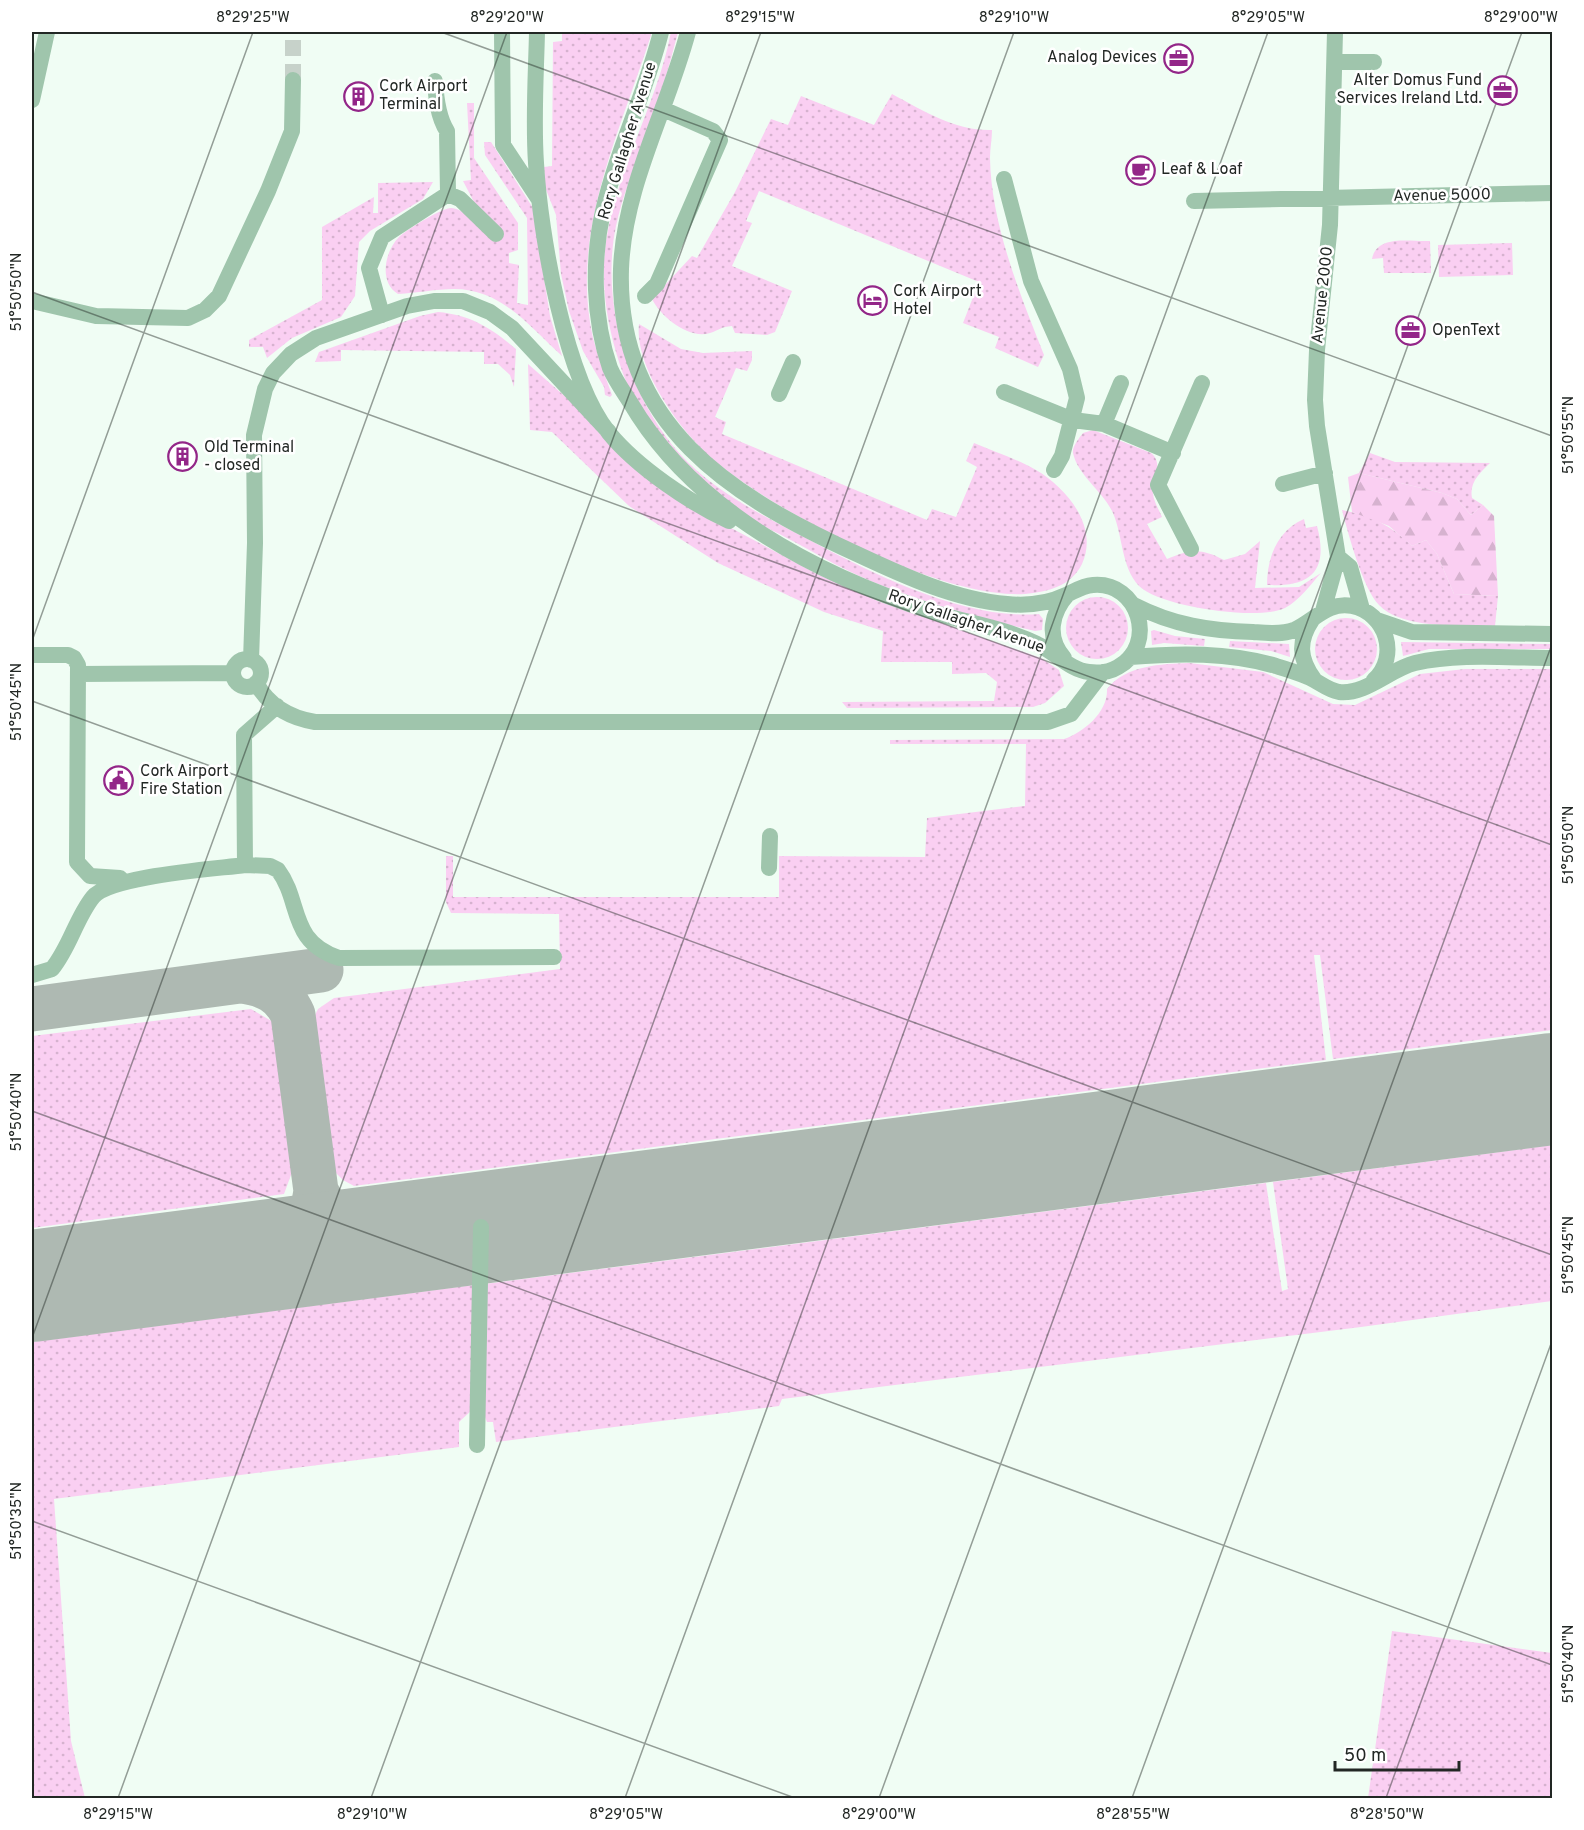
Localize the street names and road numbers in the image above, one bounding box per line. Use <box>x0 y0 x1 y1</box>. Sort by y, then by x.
street label: Rory Gallagher Avenue <box>594 60 662 222</box>
street label: Avenue 5000 <box>1393 185 1491 207</box>
street label: Avenue 2000 <box>1308 245 1338 345</box>
street label: Rory Gallagher Avenue <box>885 586 1047 658</box>

